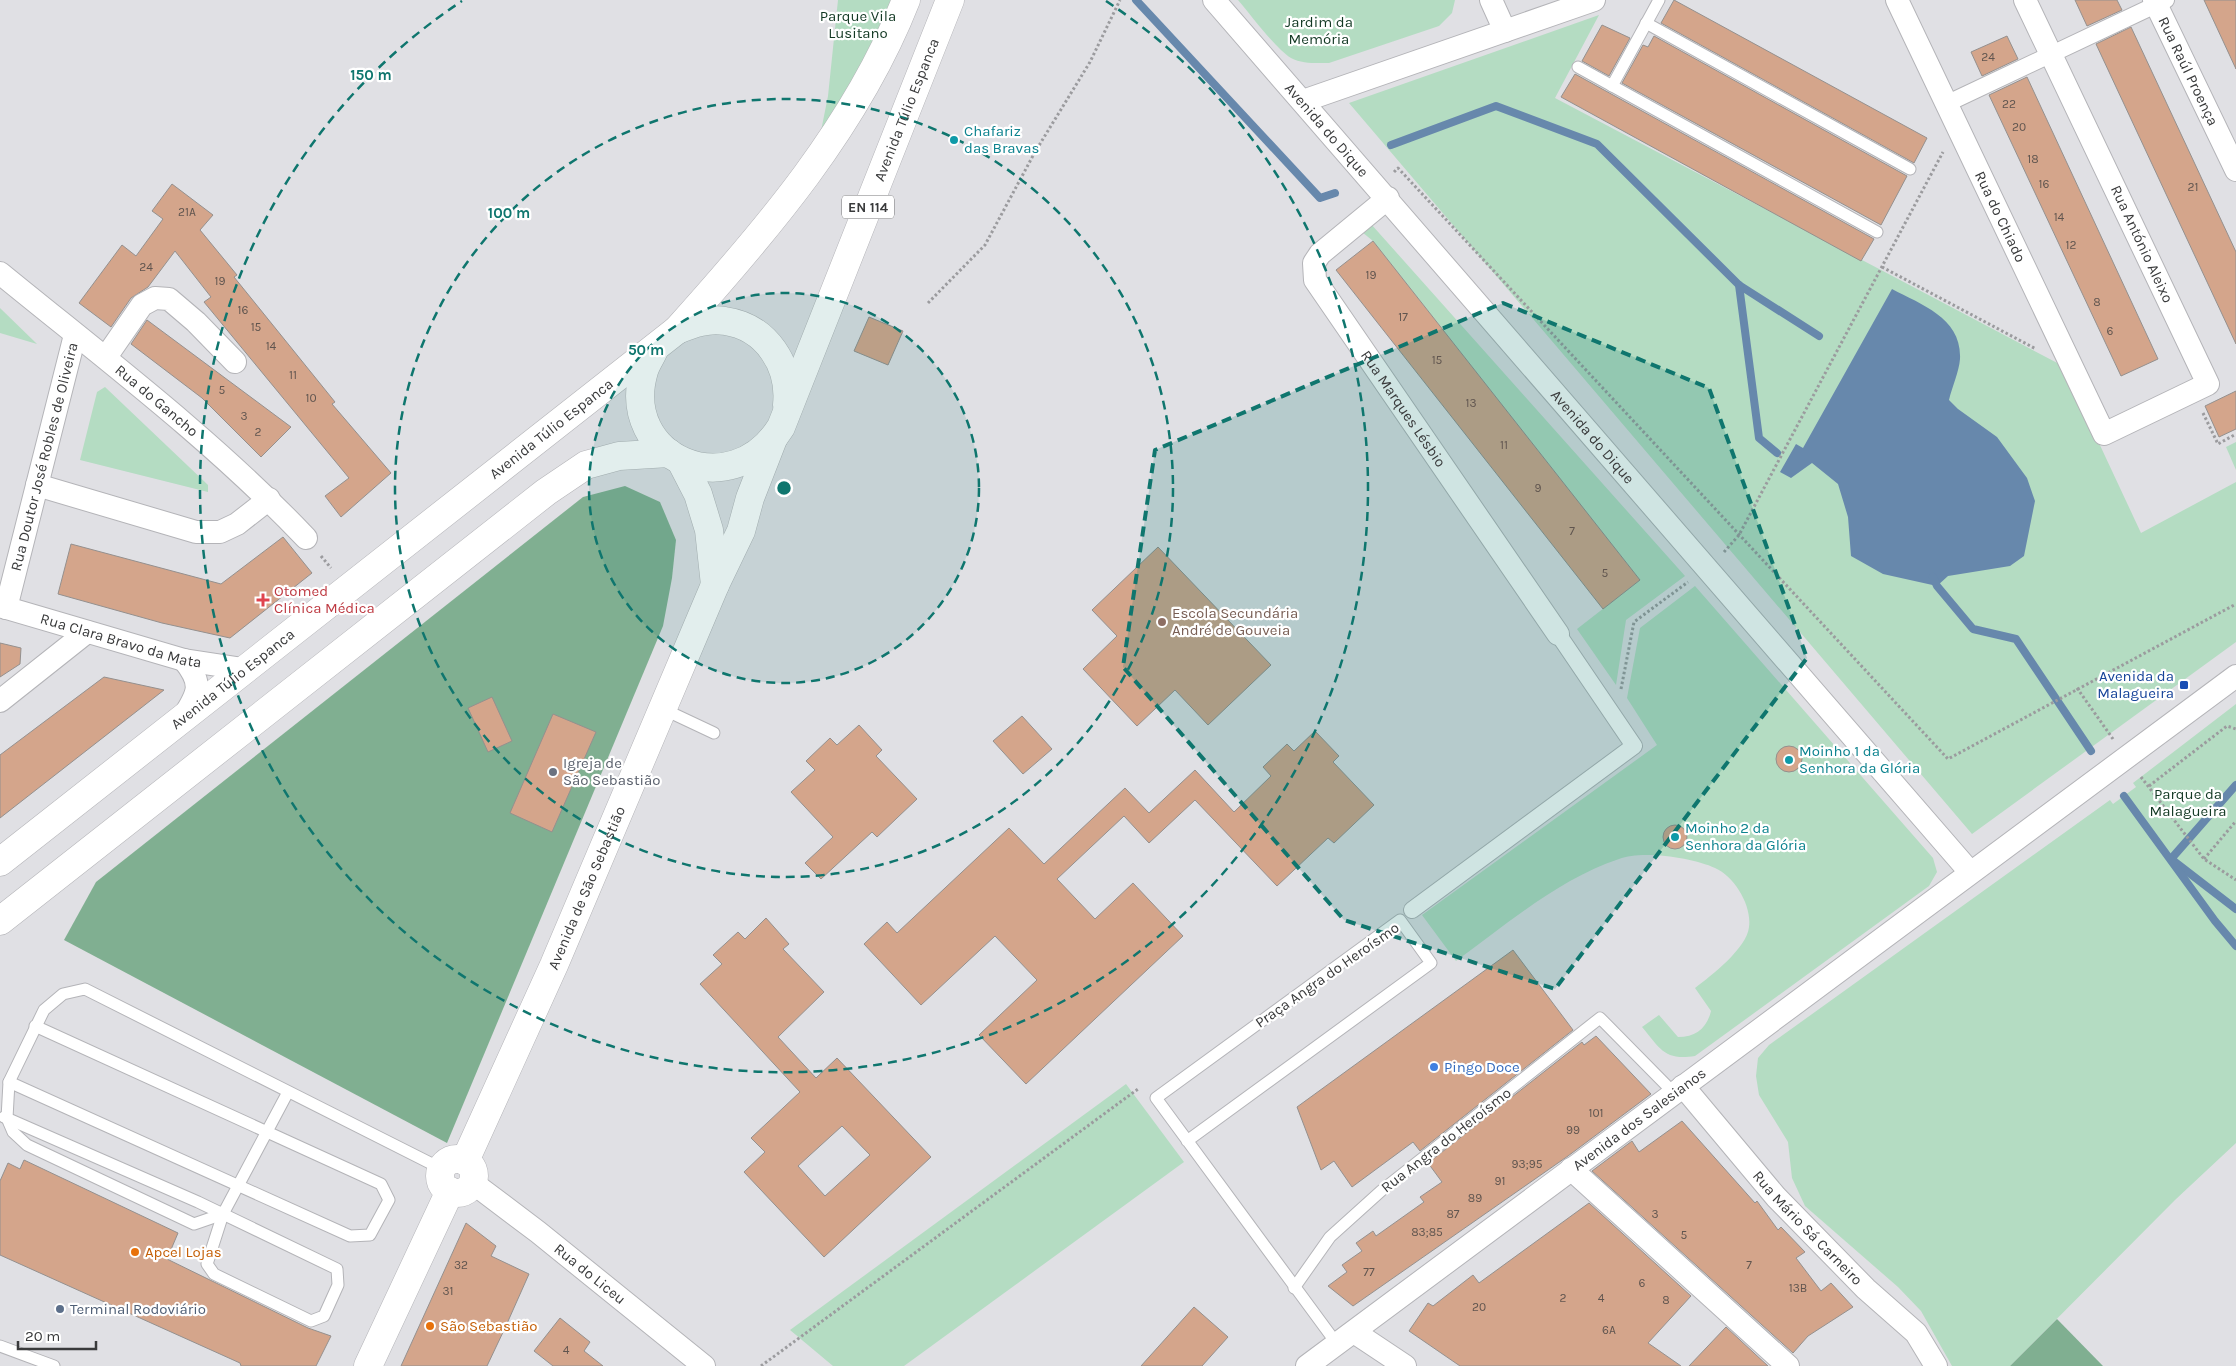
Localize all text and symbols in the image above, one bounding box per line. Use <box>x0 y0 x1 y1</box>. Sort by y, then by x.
park label: Parque Vila Lusitano <box>820 7 896 42</box>
park label: Jardim da Memória <box>1285 13 1353 48</box>
street label: Rua Raúl Proença <box>2154 14 2222 129</box>
street label: Avenida Túlio Espanca <box>870 36 943 184</box>
house number: 24 <box>1981 50 1995 64</box>
text: 150 m <box>350 66 392 84</box>
street label: Avenida do Dique <box>1281 79 1372 181</box>
house number: 22 <box>2002 97 2016 111</box>
house number: 20 <box>2012 120 2026 134</box>
place label: Chafariz das Bravas <box>964 122 1039 157</box>
marker: Chafariz das Bravas <box>948 134 960 146</box>
house number: 18 <box>2027 152 2039 166</box>
street label: Rua do Chiado <box>1971 168 2030 265</box>
house number: 16 <box>2039 177 2050 191</box>
house number: 21 <box>2188 180 2198 194</box>
street label: Rua António Aleixo <box>2107 182 2177 306</box>
road number: EN 114 <box>842 196 894 218</box>
text: 100 m <box>488 204 530 222</box>
house number: 21A <box>178 205 196 219</box>
house number: 14 <box>2054 210 2065 224</box>
house number: 12 <box>2066 238 2077 252</box>
house number: 24 <box>139 260 153 274</box>
house number: 19 <box>1366 268 1376 282</box>
house number: 19 <box>215 274 225 288</box>
house number: 8 <box>2093 295 2101 309</box>
house number: 16 <box>238 303 249 317</box>
house number: 17 <box>1398 310 1408 324</box>
house number: 15 <box>251 320 262 334</box>
house number: 6 <box>2107 324 2114 338</box>
house number: 14 <box>266 339 277 353</box>
street label: Rua Doutor José Robles de Oliveira <box>7 341 82 573</box>
text: 50 m <box>628 341 664 359</box>
street label: Rua Marques Lésbio <box>1357 347 1450 471</box>
house number: 15 <box>1432 353 1443 367</box>
street label: Rua do Gancho <box>111 361 202 440</box>
house number: 11 <box>289 368 297 382</box>
street label: Avenida Túlio Espanca <box>486 375 617 483</box>
house number: 5 <box>219 383 226 397</box>
street label: Avenida do Dique <box>1547 386 1638 487</box>
house number: 10 <box>305 391 317 405</box>
house number: 13 <box>1465 396 1477 410</box>
house number: 3 <box>240 409 248 423</box>
house number: 2 <box>255 425 262 439</box>
house number: 11 <box>1500 438 1508 452</box>
centre of rings <box>775 479 793 497</box>
house number: 9 <box>1535 481 1542 495</box>
house number: 7 <box>1569 524 1575 538</box>
house number: 5 <box>1602 566 1609 580</box>
place label: Otomed Clínica Médica <box>274 582 375 617</box>
marker: Otomed Clínica Médica <box>256 593 270 607</box>
place label: Escola Secundária André de Gouveia <box>1172 604 1298 639</box>
street label: Rua Clara Bravo da Mata <box>38 609 203 672</box>
marker: Escola Secundária André de Gouveia <box>1156 616 1168 628</box>
street label: Avenida Túlio Espanca <box>167 625 298 733</box>
place label: Avenida da Malagueira <box>2097 667 2174 702</box>
marker: Avenida da Malagueira <box>2178 679 2190 691</box>
place label: Moinho 1 da Senhora da Glória <box>1799 742 1920 777</box>
place label: Igreja de São Sebastião <box>563 754 660 789</box>
marker: Moinho 1 da Senhora da Glória <box>1783 754 1795 766</box>
marker: Igreja de São Sebastião <box>547 766 559 778</box>
park label: Parque da Malagueira <box>2150 785 2226 820</box>
street label: Avenida de São Sebastião <box>544 804 629 972</box>
place label: Moinho 2 da Senhora da Glória <box>1685 819 1806 854</box>
marker: Moinho 2 da Senhora da Glória <box>1669 831 1681 843</box>
street label: Praça Angra do Heroísmo <box>1252 918 1402 1032</box>
place label: Pingo Doce <box>1444 1058 1520 1076</box>
marker: Pingo Doce <box>1428 1061 1440 1073</box>
street label: Avenida dos Salesianos <box>1569 1064 1710 1174</box>
street label: Rua Angra do Heroísmo <box>1377 1084 1515 1196</box>
house number: 101 <box>1588 1106 1604 1120</box>
house number: 99 <box>1566 1123 1580 1137</box>
house number: 93;95 <box>1512 1157 1543 1171</box>
street label: Rua Mário Sá Carneiro <box>1749 1167 1866 1289</box>
house number: 91 <box>1495 1174 1505 1188</box>
house number: 89 <box>1468 1191 1482 1205</box>
house number: 87 <box>1446 1207 1460 1221</box>
house number: 3 <box>1651 1207 1659 1221</box>
house number: 83;85 <box>1411 1225 1443 1239</box>
house number: 5 <box>1681 1228 1688 1242</box>
street label: Rua do Liceu <box>550 1240 629 1308</box>
place label: Apcel Lojas <box>145 1243 222 1261</box>
marker: Apcel Lojas <box>129 1246 141 1258</box>
house number: 32 <box>454 1258 468 1272</box>
house number: 7 <box>1746 1258 1752 1272</box>
house number: 77 <box>1363 1265 1375 1279</box>
house number: 6 <box>1639 1276 1646 1290</box>
house number: 13B <box>1789 1281 1807 1295</box>
house number: 31 <box>442 1284 454 1298</box>
house number: 2 <box>1560 1291 1567 1305</box>
house number: 4 <box>1598 1291 1605 1305</box>
house number: 8 <box>1662 1293 1670 1307</box>
place label: Terminal Rodoviário <box>70 1300 206 1318</box>
house number: 20 <box>1472 1300 1486 1314</box>
marker: Terminal Rodoviário <box>54 1303 66 1315</box>
place label: São Sebastião <box>440 1317 537 1335</box>
scale bar <box>18 1318 95 1350</box>
marker: São Sebastião <box>424 1320 436 1332</box>
house number: 6A <box>1602 1323 1616 1337</box>
text: 20 m <box>25 1327 60 1345</box>
house number: 4 <box>563 1343 570 1357</box>

